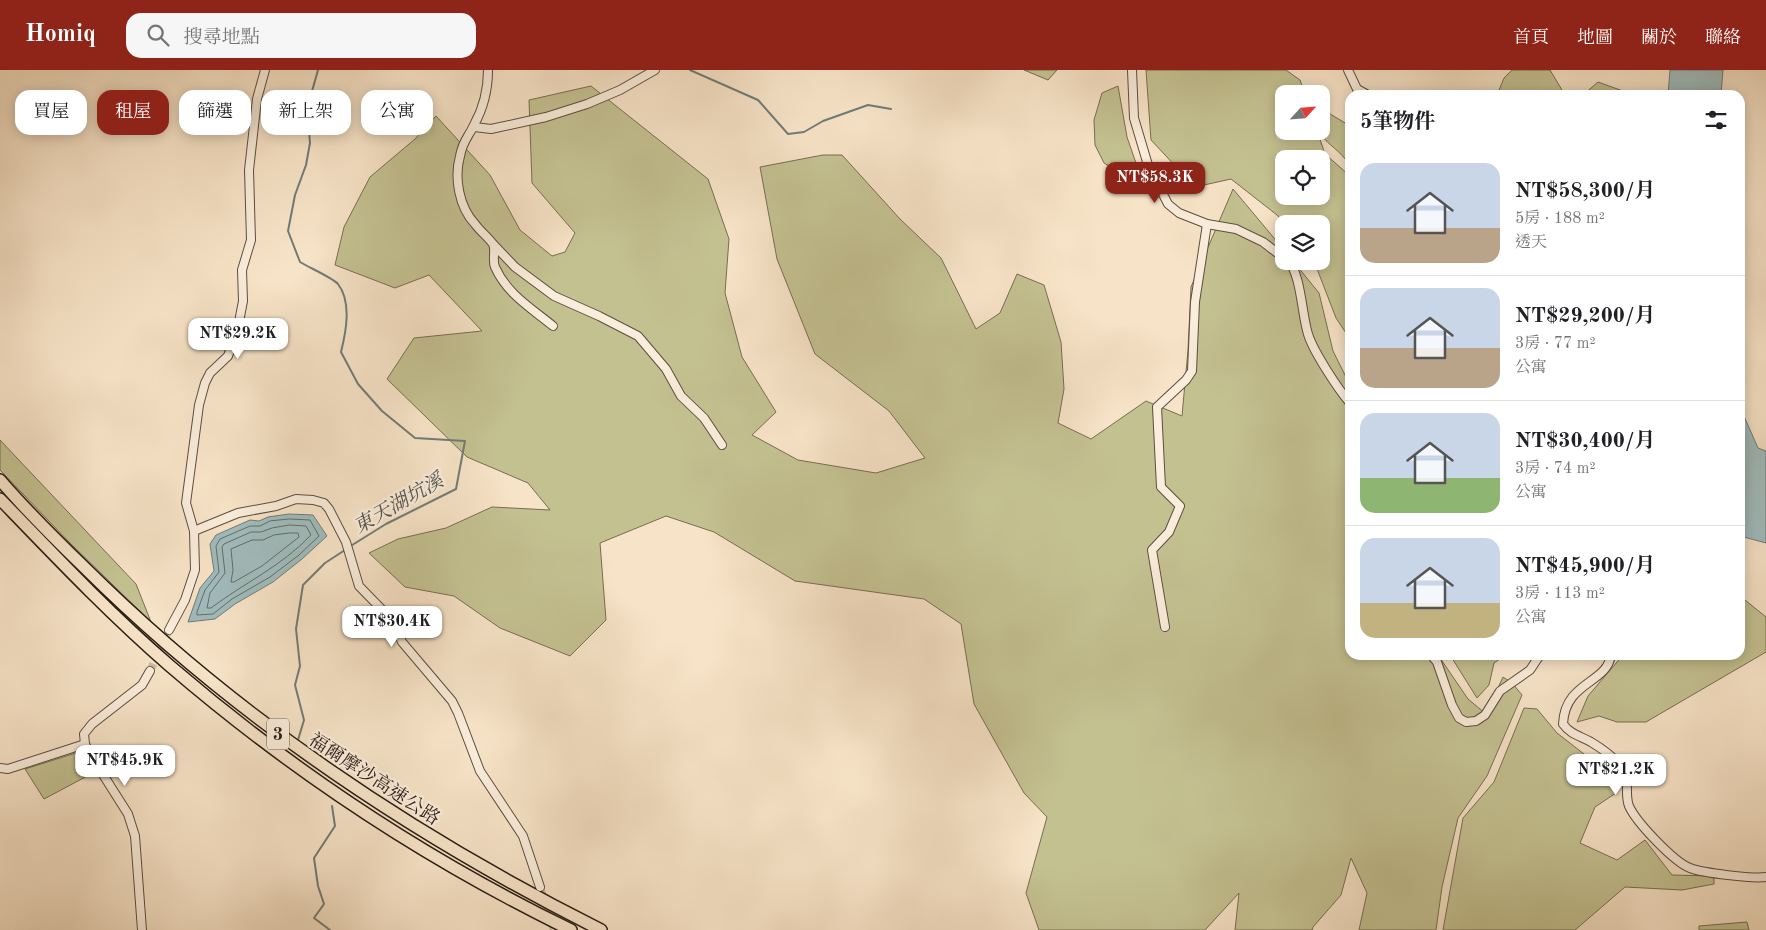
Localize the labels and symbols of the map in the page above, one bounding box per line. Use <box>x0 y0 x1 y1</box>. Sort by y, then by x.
north arrow <box>1275 85 1330 140</box>
pin: NT$58.3K <box>1103 162 1207 204</box>
pin: NT$29.2K <box>186 318 290 360</box>
water label: 東天湖坑溪 <box>350 468 449 538</box>
pin: NT$30.4K <box>340 606 444 648</box>
road number: 3 <box>267 719 289 750</box>
street label: 福爾摩沙高速公路 <box>305 728 444 829</box>
pin: NT$45.9K <box>73 744 177 787</box>
pin: NT$21.2K <box>1564 754 1668 796</box>

